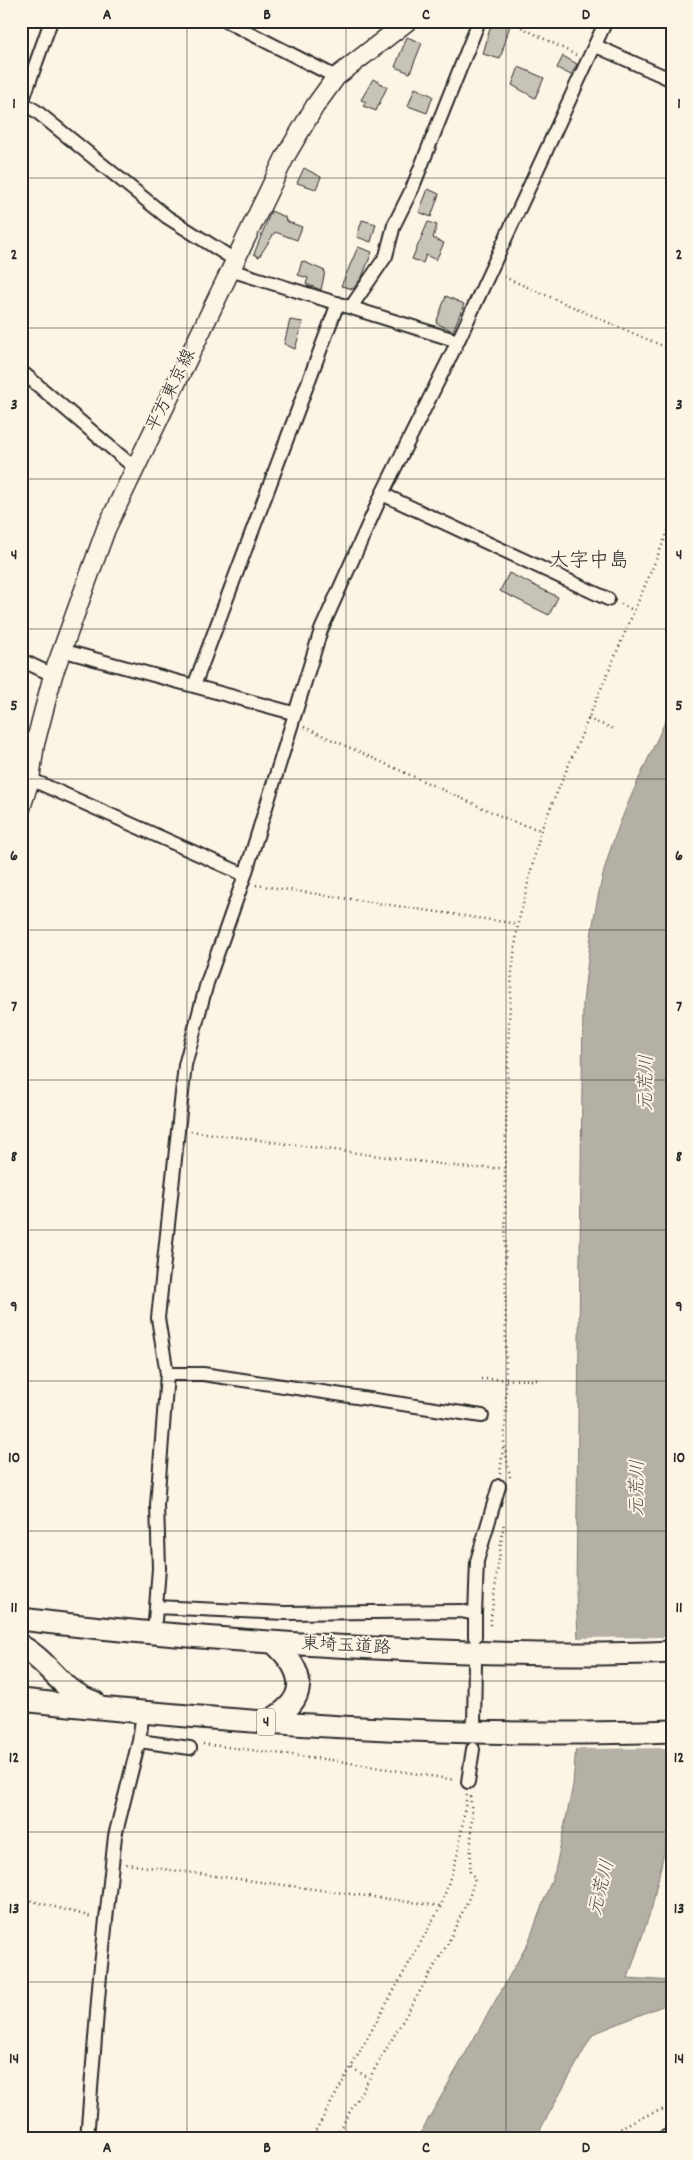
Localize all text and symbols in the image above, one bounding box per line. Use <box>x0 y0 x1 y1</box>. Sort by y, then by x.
text: A <box>103 4 112 27</box>
text: B <box>263 4 271 27</box>
text: C <box>422 4 430 27</box>
text: D <box>582 4 591 27</box>
text: 1 <box>12 93 16 116</box>
text: 1 <box>677 93 681 116</box>
text: 2 <box>11 244 18 267</box>
text: 2 <box>676 244 683 267</box>
street label: 平方東京線 <box>141 345 203 437</box>
text: 3 <box>10 394 18 417</box>
text: 3 <box>675 394 683 417</box>
text: 4 <box>11 544 17 567</box>
text: 4 <box>676 544 682 567</box>
district label: 大字中島 <box>549 548 629 576</box>
text: 5 <box>10 695 18 718</box>
text: 5 <box>675 695 683 718</box>
text: 6 <box>10 845 18 868</box>
text: 6 <box>675 845 683 868</box>
text: 7 <box>11 996 17 1019</box>
text: 7 <box>676 996 682 1019</box>
water label: 元荒川 <box>634 1054 662 1112</box>
text: 8 <box>11 1146 18 1169</box>
text: 8 <box>676 1146 683 1169</box>
text: 9 <box>10 1296 18 1319</box>
text: 9 <box>675 1296 683 1319</box>
text: 10 <box>8 1447 20 1470</box>
text: 10 <box>673 1447 685 1470</box>
water label: 元荒川 <box>625 1459 653 1517</box>
text: 11 <box>10 1597 18 1620</box>
text: 11 <box>675 1597 683 1620</box>
street label: 東埼玉道路 <box>300 1632 392 1662</box>
road number: 4 <box>257 1708 275 1735</box>
text: 12 <box>9 1747 19 1770</box>
text: 12 <box>674 1747 684 1770</box>
water label: 元荒川 <box>583 1857 623 1919</box>
text: 13 <box>9 1898 19 1921</box>
text: 13 <box>674 1898 684 1921</box>
text: 14 <box>9 2048 19 2071</box>
text: 14 <box>674 2048 684 2071</box>
text: A <box>103 2137 112 2160</box>
text: B <box>263 2137 271 2160</box>
text: C <box>422 2137 430 2160</box>
text: D <box>582 2137 591 2160</box>

